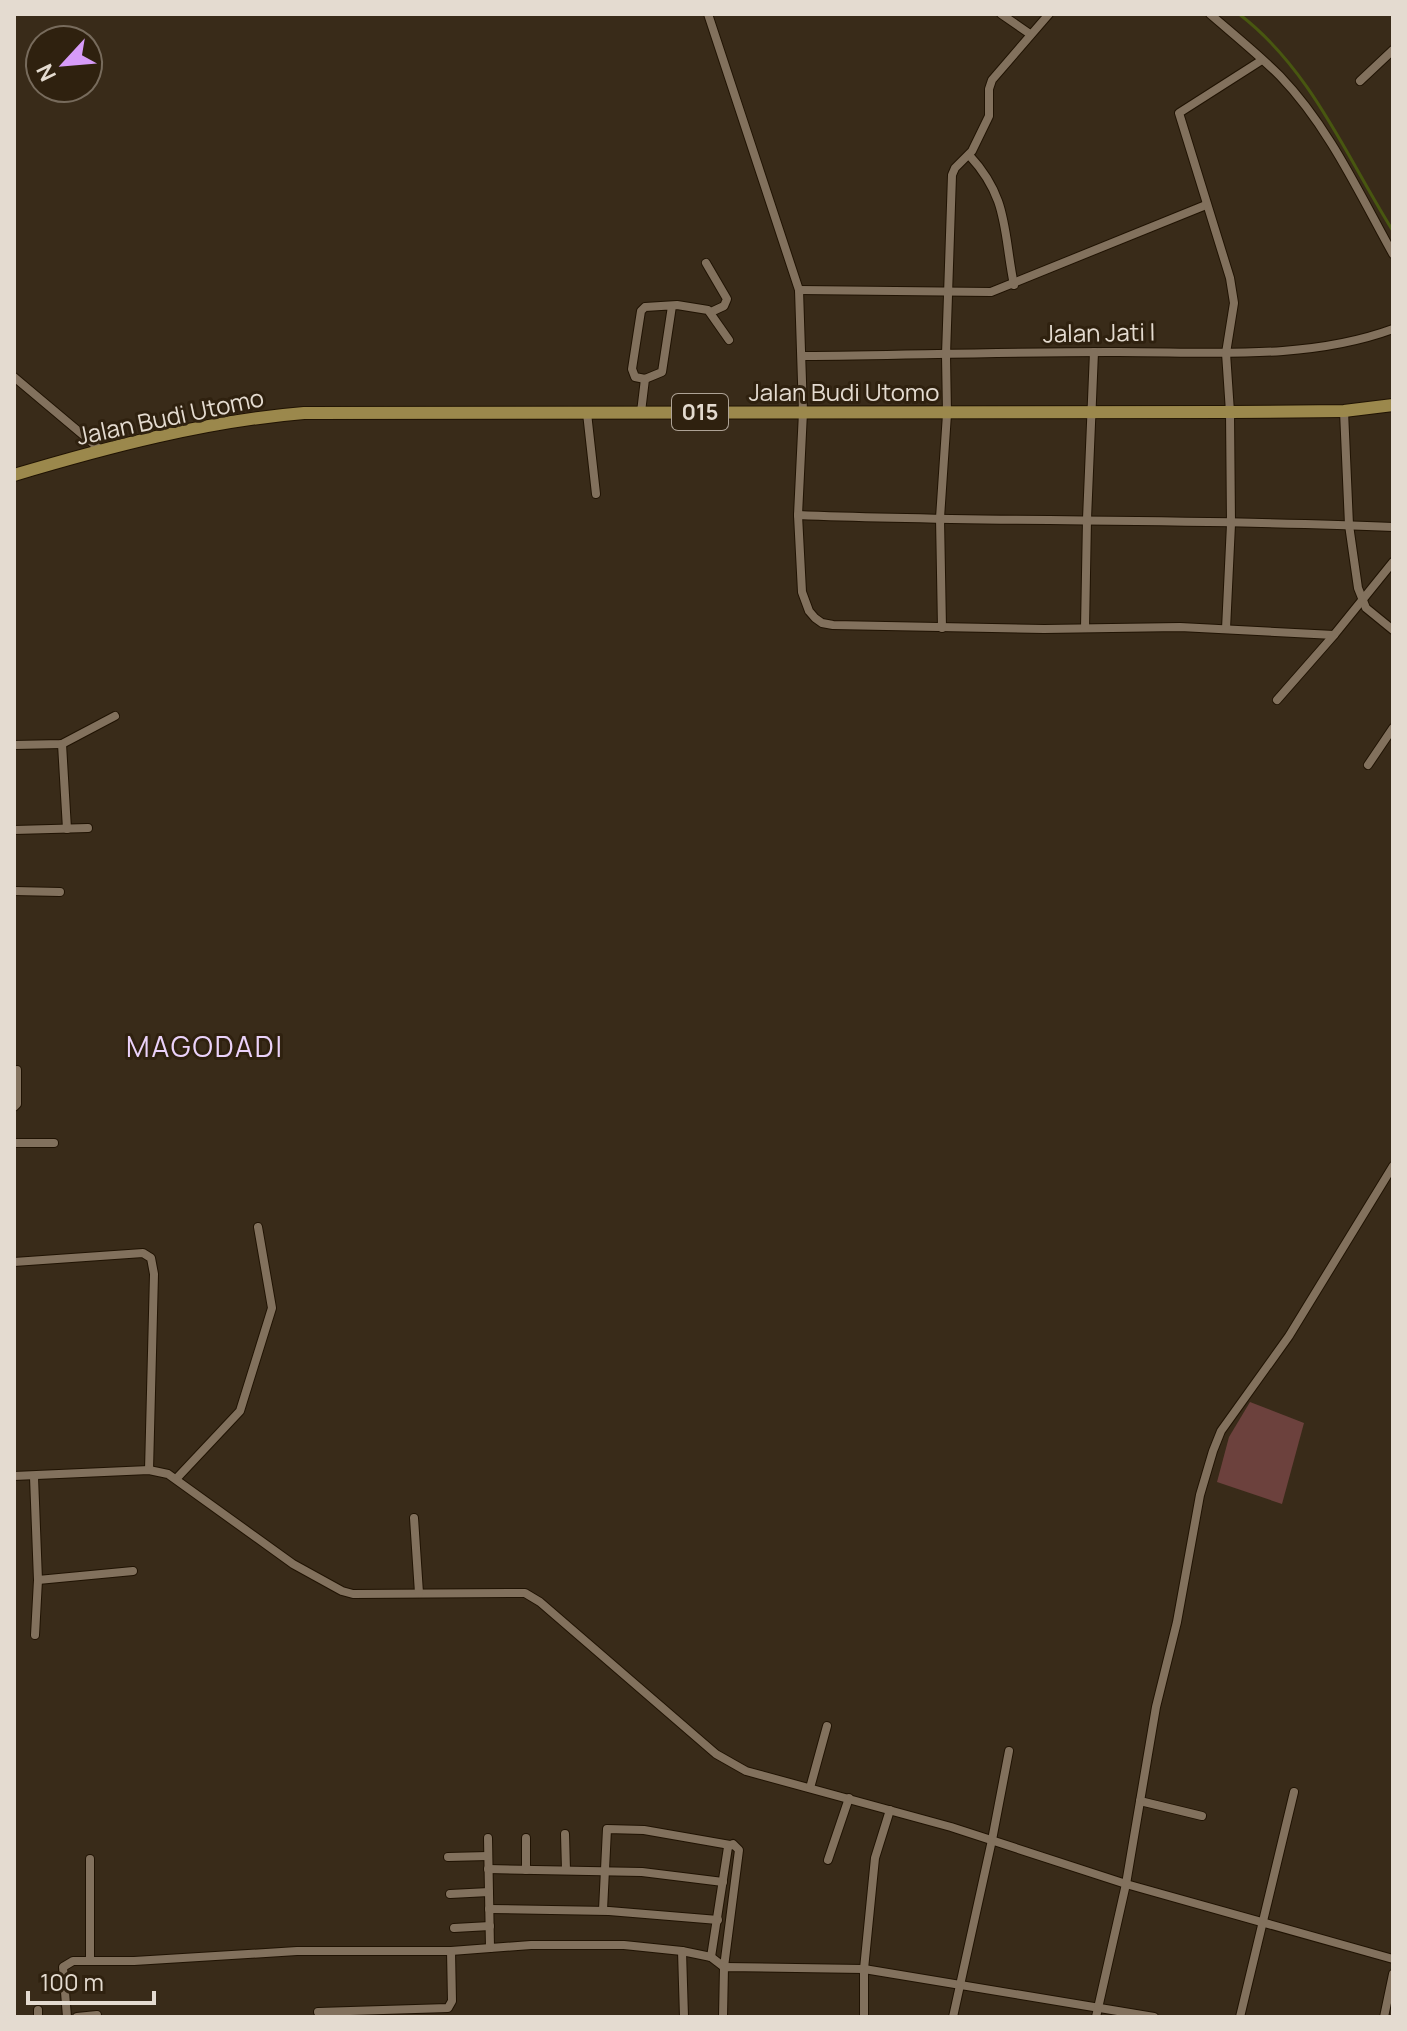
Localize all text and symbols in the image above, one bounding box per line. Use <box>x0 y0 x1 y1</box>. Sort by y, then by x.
north arrow <box>24 24 104 104</box>
text: N <box>29 59 63 86</box>
street label: Jalan Jati I <box>1042 315 1156 349</box>
street label: Jalan Budi Utomo <box>749 375 939 408</box>
street label: Jalan Budi Utomo <box>73 380 267 452</box>
road number: 015 <box>672 394 728 430</box>
district label: MAGODADI <box>126 1027 284 1065</box>
scale bar <box>28 1955 154 2005</box>
text: 100 m <box>40 1965 104 1998</box>

